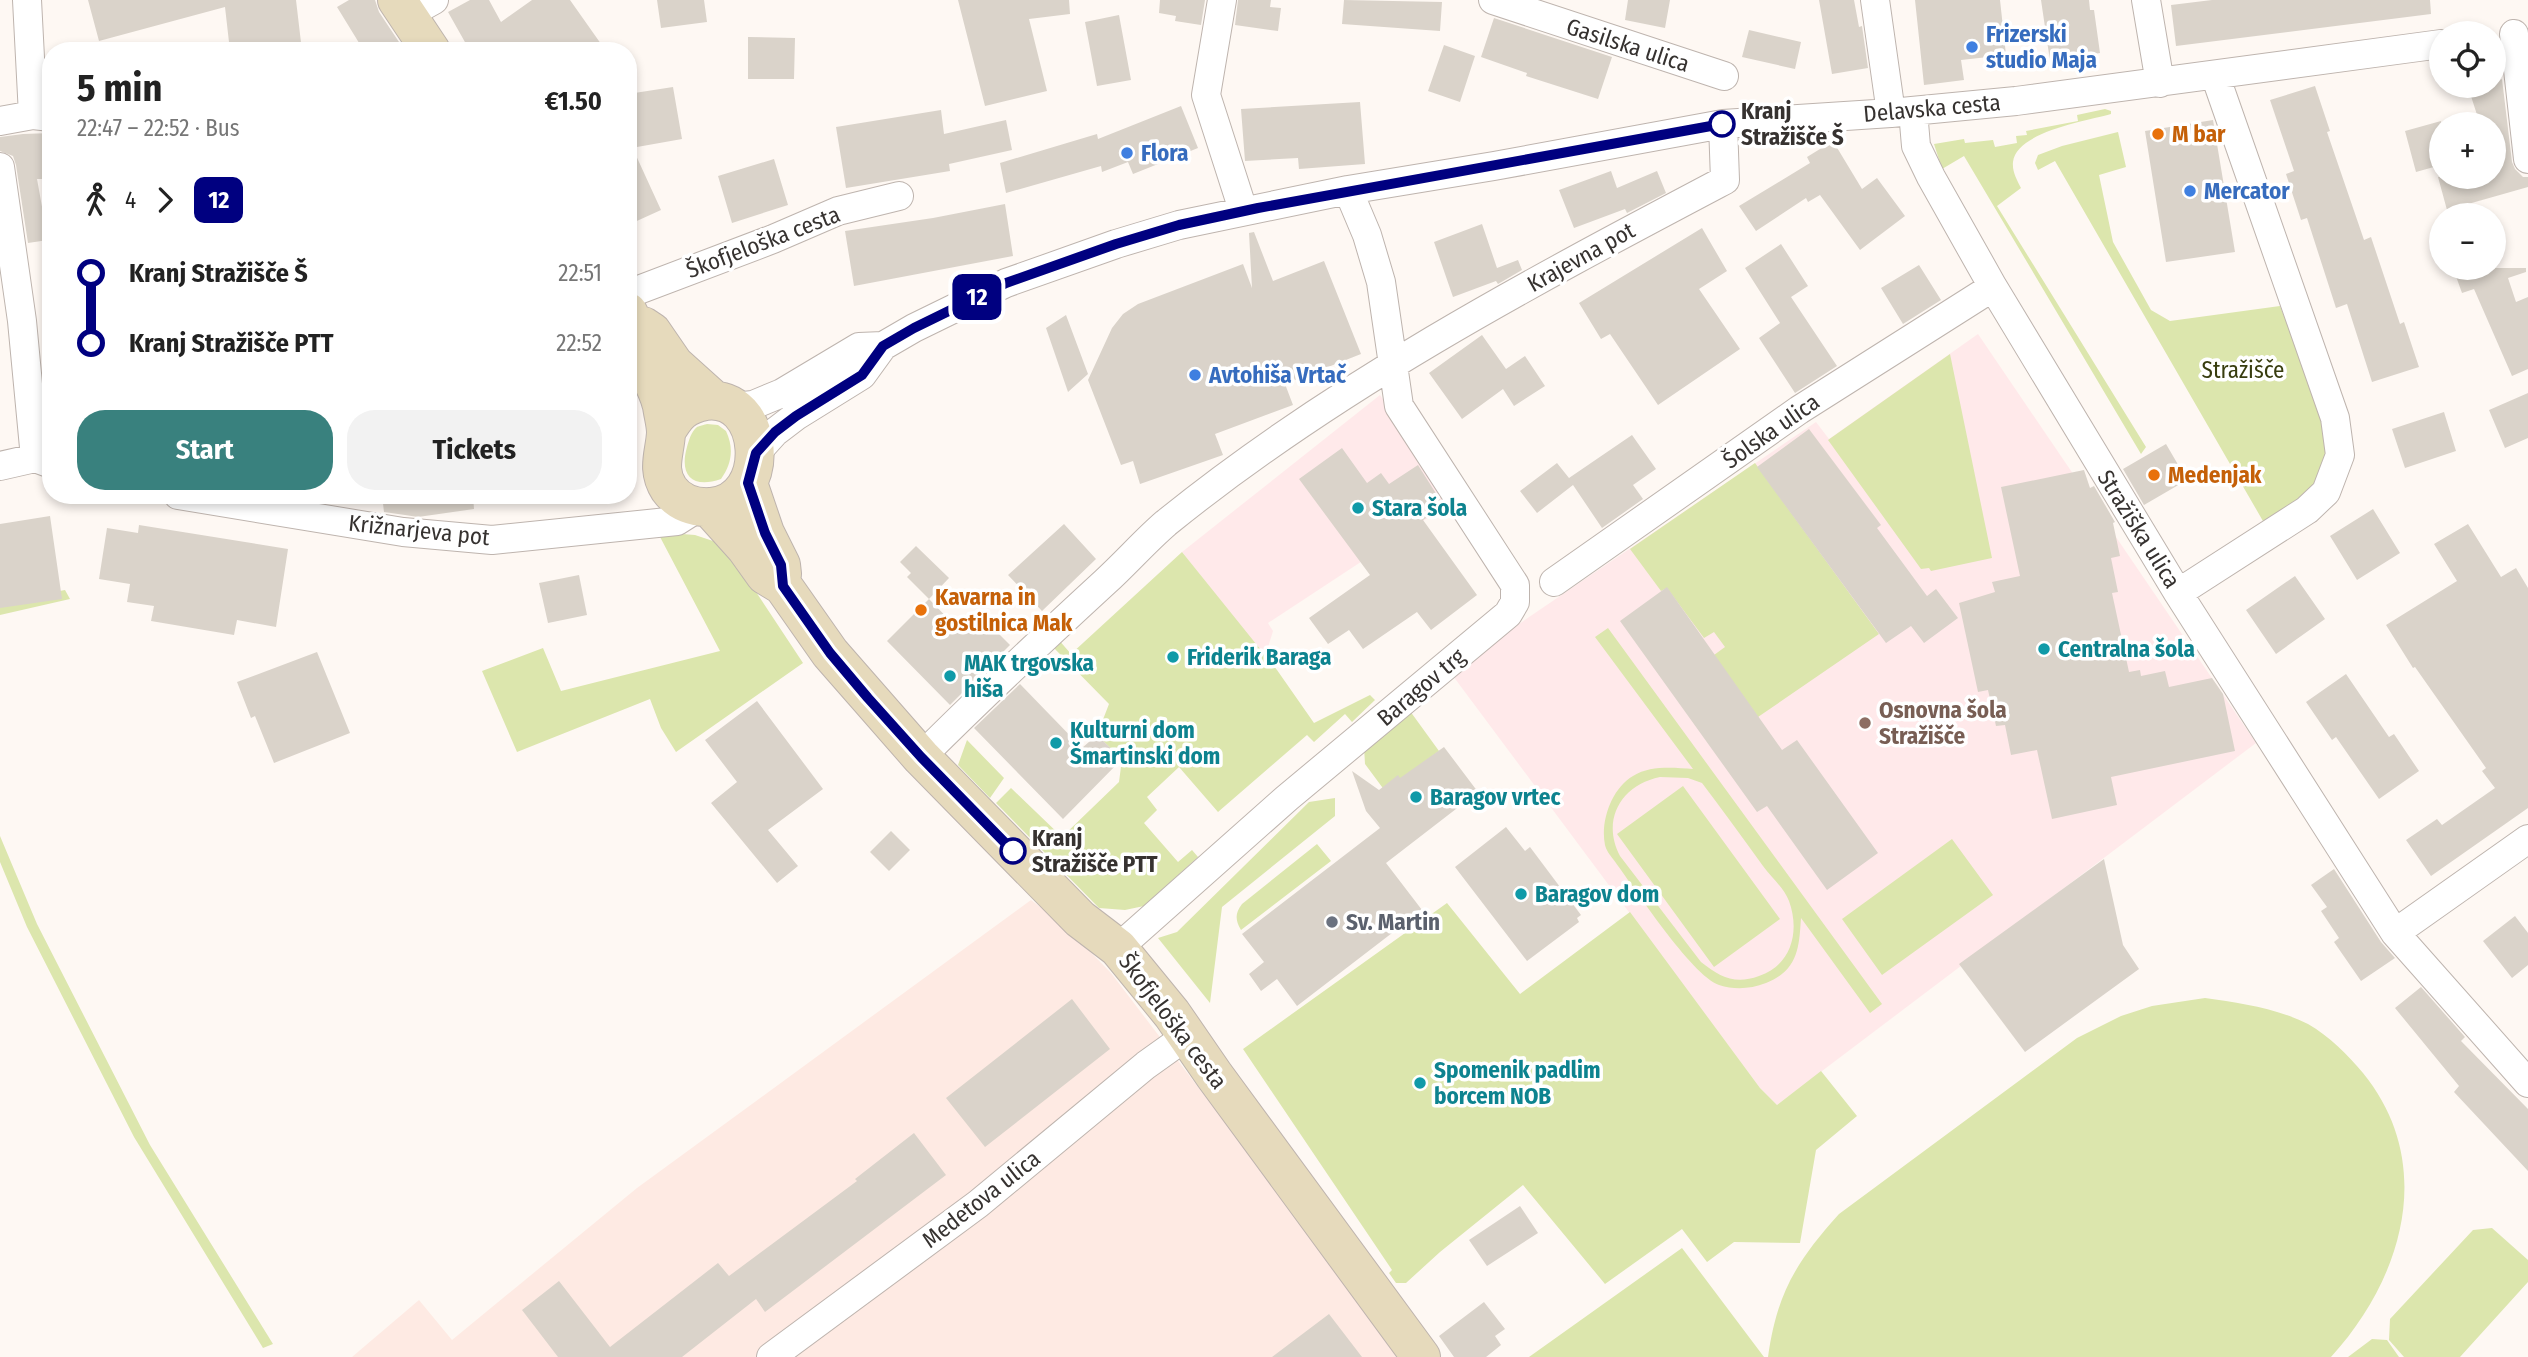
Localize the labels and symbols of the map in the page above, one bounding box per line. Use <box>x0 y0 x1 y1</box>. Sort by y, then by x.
street label: Gasilska ulica <box>1563 12 1693 78</box>
place label: Frizerski studio Maja <box>1986 20 2097 74</box>
marker: Frizerski studio Maja <box>1964 39 1980 55</box>
street label: Delavska cesta <box>1862 88 2002 128</box>
place label: Kranj Stražišče Š <box>1741 97 1844 151</box>
marker: Kranj Stražišče Š <box>1709 111 1735 137</box>
place label: M bar <box>2172 120 2226 148</box>
marker: M bar <box>2150 126 2166 142</box>
place label: Flora <box>1141 139 1189 167</box>
marker: Flora <box>1119 145 1135 161</box>
place label: Mercator <box>2204 177 2290 205</box>
marker: Mercator <box>2182 183 2198 199</box>
street label: Škofjeloška cesta <box>682 199 844 284</box>
street label: Krajevna pot <box>1522 216 1640 298</box>
line badge: 12 <box>946 274 1009 320</box>
park label: Stražišče <box>2202 356 2284 384</box>
place label: Avtohiša Vrtač <box>1208 361 1347 389</box>
marker: Avtohiša Vrtač <box>1187 367 1203 383</box>
street label: Šolska ulica <box>1717 387 1825 474</box>
place label: Medenjak <box>2168 461 2262 489</box>
street label: Stražiška ulica <box>2092 465 2186 593</box>
marker: Medenjak <box>2146 467 2162 483</box>
place label: Stara šola <box>1372 494 1467 522</box>
marker: Stara šola <box>1350 500 1366 516</box>
street label: Križnarjeva pot <box>347 509 491 551</box>
place label: Kavarna in gostilnica Mak <box>935 583 1073 637</box>
marker: Kavarna in gostilnica Mak <box>913 602 929 618</box>
place label: Centralna šola <box>2058 635 2195 663</box>
marker: Centralna šola <box>2036 641 2052 657</box>
street label: Baragov trg <box>1371 642 1471 732</box>
place label: Friderik Baraga <box>1187 643 1331 671</box>
place label: MAK trgovska hiša <box>964 649 1094 703</box>
marker: Friderik Baraga <box>1165 649 1181 665</box>
marker: MAK trgovska hiša <box>942 668 958 684</box>
place label: Osnovna šola Stražišče <box>1879 696 2007 750</box>
marker: Osnovna šola Stražišče <box>1857 715 1873 731</box>
place label: Kulturni dom Šmartinski dom <box>1070 716 1220 770</box>
marker: Kulturni dom Šmartinski dom <box>1048 735 1064 751</box>
place label: Baragov vrtec <box>1430 783 1560 811</box>
marker: Baragov vrtec <box>1408 789 1424 805</box>
place label: Kranj Stražišče PTT <box>1032 824 1158 878</box>
marker: Kranj Stražišče PTT <box>1000 838 1026 864</box>
place label: Baragov dom <box>1535 880 1659 908</box>
marker: Baragov dom <box>1513 886 1529 902</box>
place label: Sv. Martin <box>1346 908 1440 936</box>
marker: Sv. Martin <box>1324 914 1340 930</box>
street label: Škofjeloška cesta <box>1113 947 1234 1094</box>
place label: Spomenik padlim borcem NOB <box>1434 1056 1600 1110</box>
marker: Spomenik padlim borcem NOB <box>1412 1075 1428 1091</box>
street label: Medetova ulica <box>916 1144 1046 1254</box>

